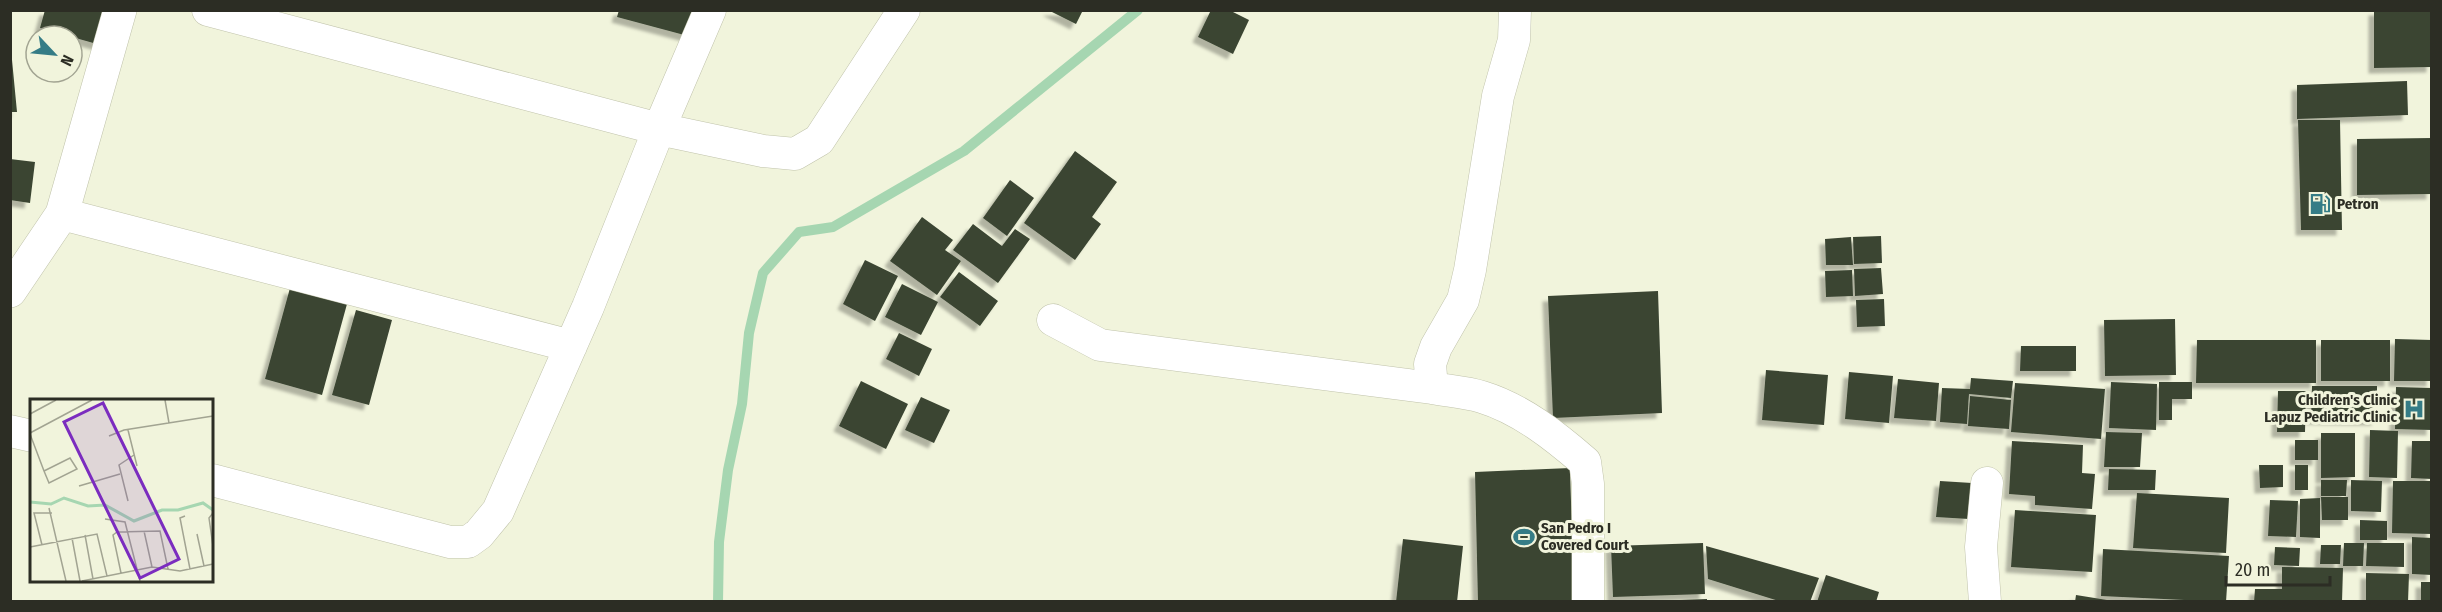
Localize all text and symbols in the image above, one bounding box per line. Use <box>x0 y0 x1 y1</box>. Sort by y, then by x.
north arrow <box>24 24 84 84</box>
text: N <box>56 52 78 69</box>
fuel station icon: Petron <box>2308 192 2332 216</box>
place label: Petron <box>2337 195 2379 213</box>
place label: Children's Clinic Lapuz Pediatric Clinic <box>2264 391 2397 426</box>
hospital icon: Children's Clinic Lapuz Pediatric Clinic <box>2402 397 2426 421</box>
inset map <box>30 399 213 582</box>
place label: San Pedro I Covered Court <box>1541 519 1630 554</box>
sports icon: San Pedro I Covered Court <box>1512 525 1536 549</box>
scale bar <box>2226 549 2330 587</box>
text: 20 m <box>2235 559 2270 581</box>

